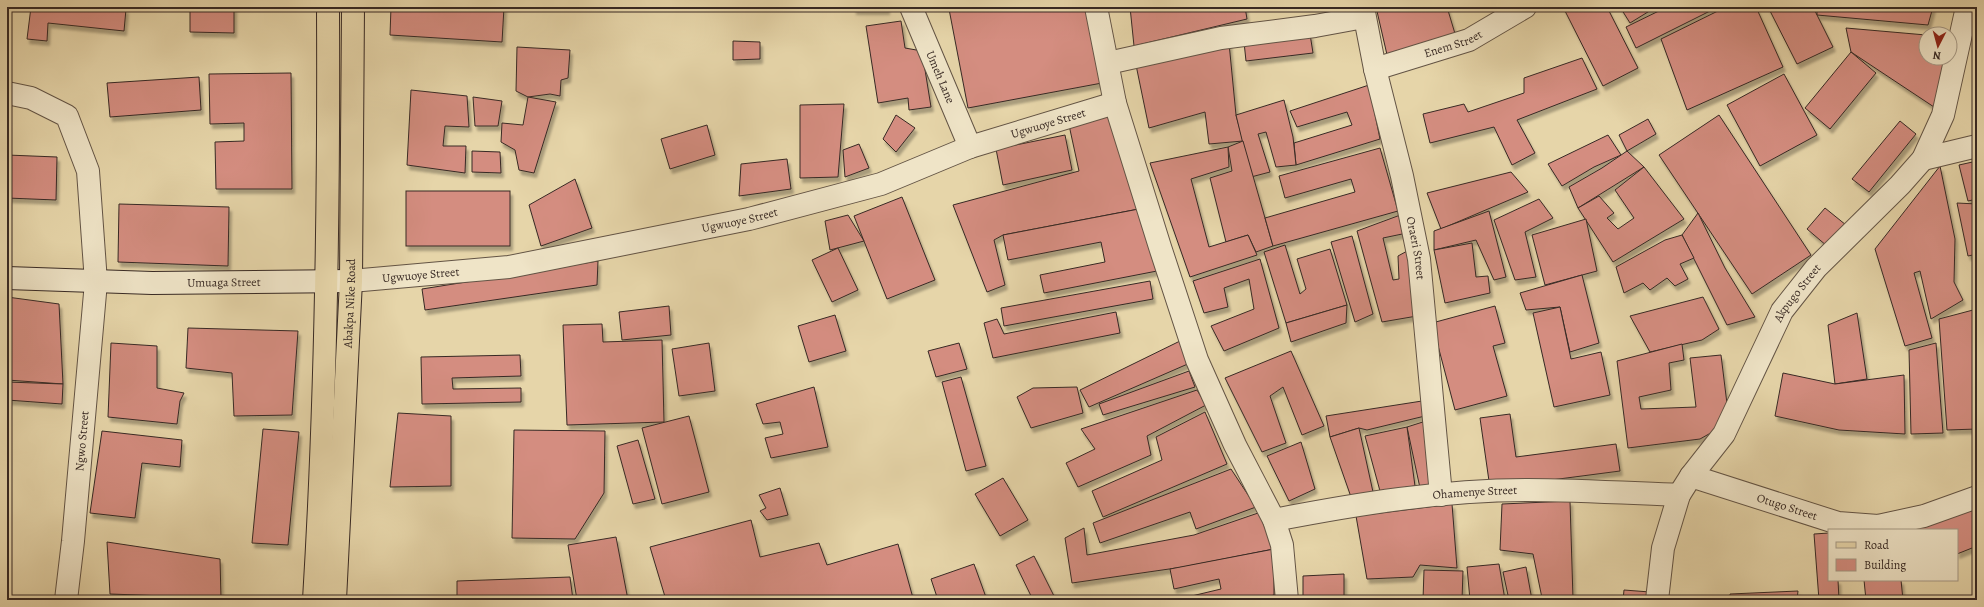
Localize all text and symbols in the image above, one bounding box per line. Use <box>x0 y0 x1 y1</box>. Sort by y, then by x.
street label: Enem Street <box>1422 26 1485 61</box>
north arrow <box>1918 26 1958 66</box>
street label: Umeh Lane <box>922 48 959 106</box>
text: N <box>1932 48 1942 63</box>
street label: Ugwuoye Street <box>1009 104 1088 142</box>
street label: Ugwuoye Street <box>700 204 779 236</box>
street label: Oraeri Street <box>1403 215 1429 280</box>
street label: Abakpa Nike Road <box>340 258 359 349</box>
street label: Akpugo Street <box>1769 260 1824 326</box>
street label: Ugwuoye Street <box>381 263 460 286</box>
street label: Umuaga Street <box>187 274 261 291</box>
street label: Ngwo Street <box>71 410 93 472</box>
street label: Ohamenye Street <box>1432 482 1517 503</box>
street label: Otugo Street <box>1755 490 1820 524</box>
legend <box>1828 529 1958 581</box>
text: Road <box>1864 537 1890 553</box>
text: Building <box>1864 557 1906 573</box>

